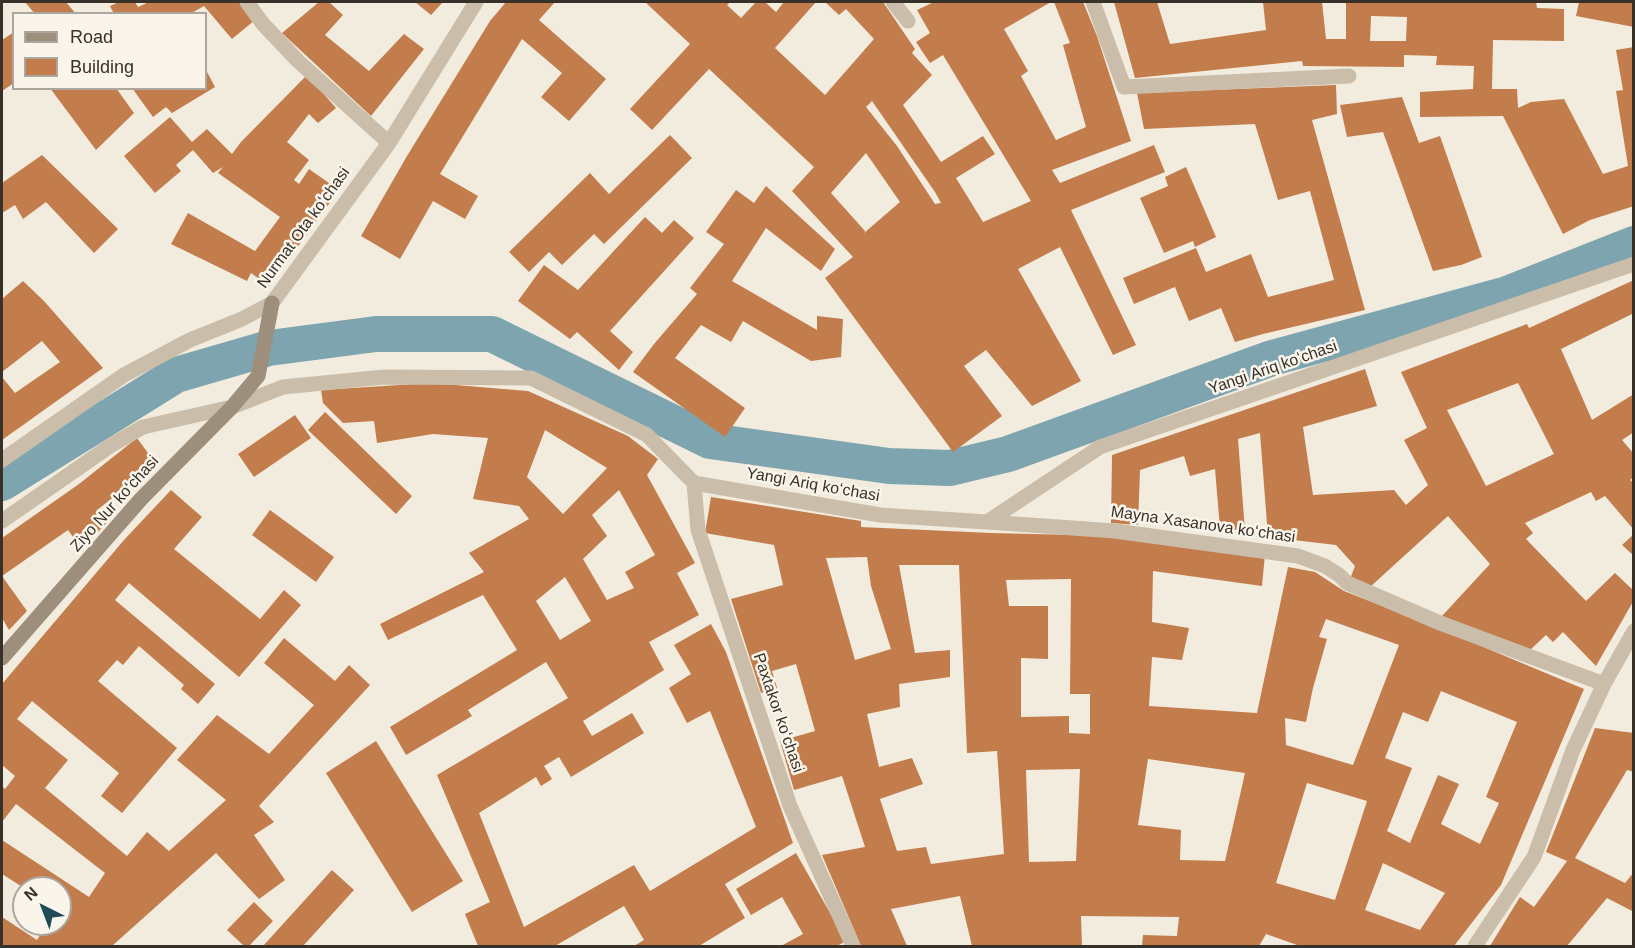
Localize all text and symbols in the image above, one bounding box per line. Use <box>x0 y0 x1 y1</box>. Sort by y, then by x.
legend <box>12 12 207 90</box>
text: Road <box>70 27 113 47</box>
text: Building <box>70 57 134 77</box>
street label: Nurmat Ota koʻchasi <box>254 164 354 292</box>
street label: Yangi Ariq koʻchasi <box>1206 337 1340 399</box>
street label: Ziyo Nur koʻchasi <box>67 452 163 556</box>
street label: Yangi Ariq koʻchasi <box>745 464 881 506</box>
street label: Mayna Xasanova koʻchasi <box>1110 503 1296 547</box>
street label: Paxtakor koʻchasi <box>749 651 807 775</box>
north arrow <box>12 876 72 936</box>
text: N <box>21 884 41 904</box>

